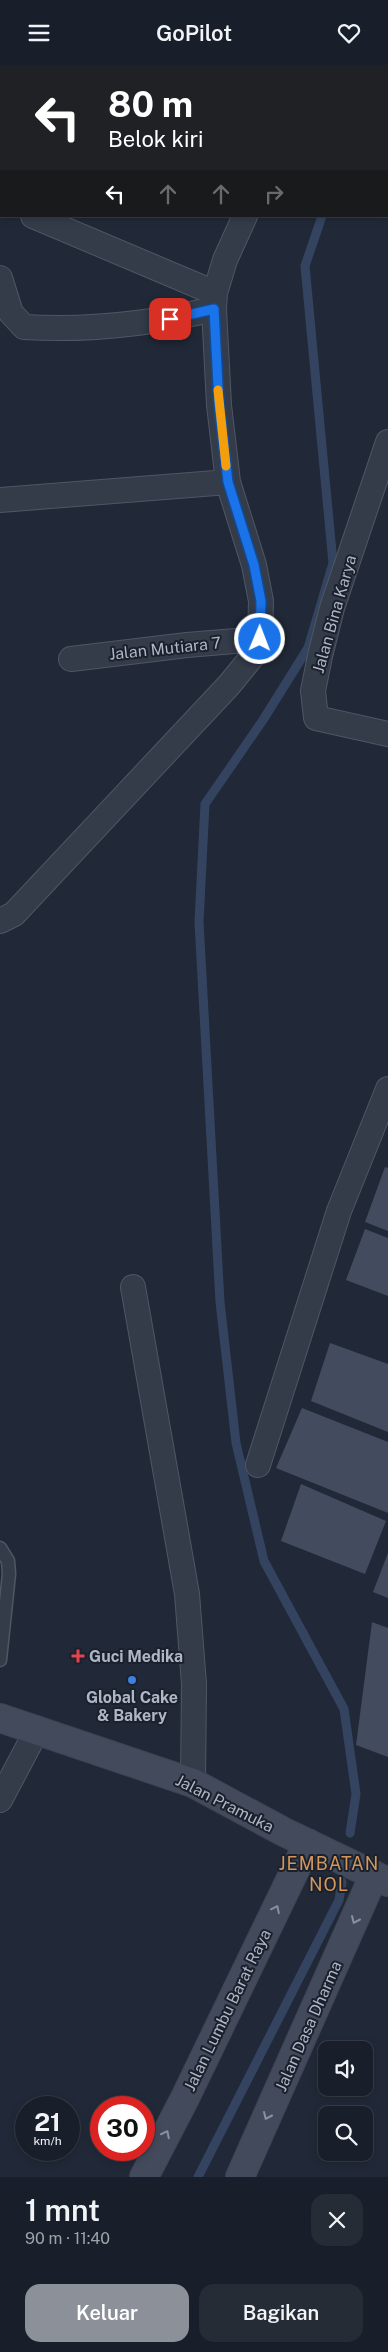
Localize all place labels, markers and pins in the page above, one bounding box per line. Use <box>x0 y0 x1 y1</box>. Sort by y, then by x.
pin <box>149 298 191 340</box>
place label: Guci Medika <box>89 1647 183 1666</box>
marker: Guci Medika <box>71 1649 85 1663</box>
marker: Global Cake & Bakery <box>126 1674 138 1686</box>
place label: Global Cake & Bakery <box>86 1688 178 1725</box>

